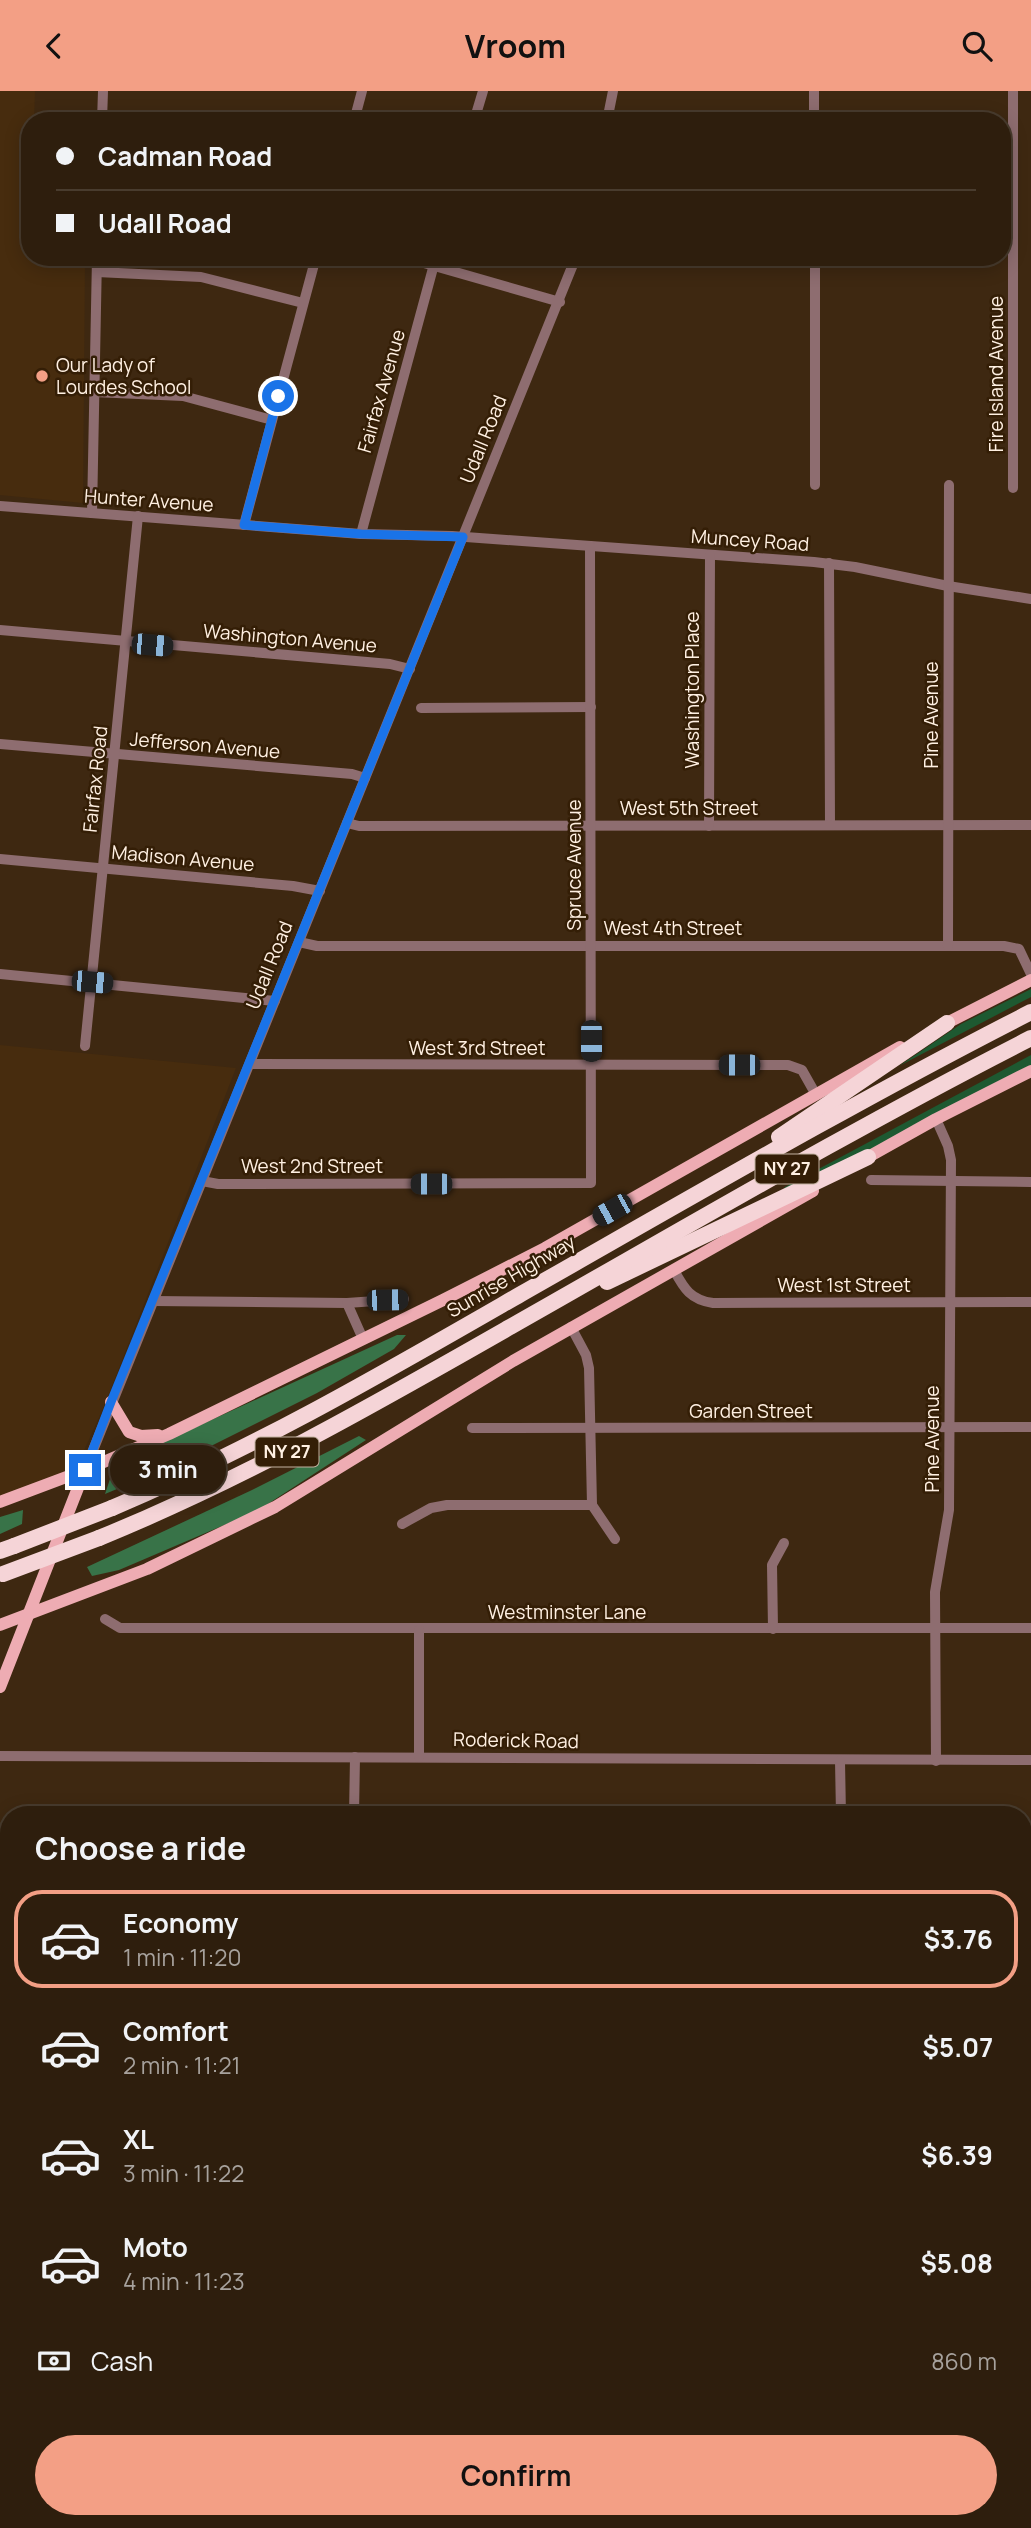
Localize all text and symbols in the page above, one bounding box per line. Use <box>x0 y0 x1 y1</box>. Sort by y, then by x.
text: Vroom <box>465 24 566 68</box>
icon: back <box>35 27 73 65</box>
icon: search <box>958 27 996 65</box>
text: Cadman Road <box>98 138 272 174</box>
text: Udall Road <box>98 205 232 241</box>
street label: Fire Island Avenue <box>983 296 1009 452</box>
street label: Fairfax Avenue <box>351 326 411 456</box>
place label: Our Lady of Lourdes School <box>56 352 191 400</box>
marker: Our Lady of Lourdes School <box>34 368 50 384</box>
route start <box>262 380 294 412</box>
street label: Udall Road <box>454 391 512 487</box>
street label: Hunter Avenue <box>83 483 215 517</box>
street label: Muncey Road <box>690 523 810 557</box>
street label: Washington Place <box>679 611 705 769</box>
street label: Washington Avenue <box>202 617 378 659</box>
car <box>131 633 174 657</box>
street label: Pine Avenue <box>918 661 944 769</box>
street label: Fairfax Road <box>76 724 114 834</box>
street label: Jefferson Avenue <box>129 725 281 765</box>
street label: West 5th Street <box>620 795 758 821</box>
street label: Spruce Avenue <box>561 799 587 931</box>
street label: Madison Avenue <box>110 839 256 877</box>
street label: West 4th Street <box>604 915 742 941</box>
street label: Udall Road <box>240 917 298 1013</box>
car <box>71 970 114 994</box>
car <box>581 1020 602 1062</box>
street label: West 3rd Street <box>408 1035 546 1061</box>
car <box>719 1055 761 1076</box>
street label: West 2nd Street <box>241 1153 383 1179</box>
road number: NY 27 <box>756 1155 818 1183</box>
car <box>411 1174 453 1195</box>
car <box>589 1191 636 1229</box>
street label: Sunrise Highway <box>442 1229 580 1323</box>
street label: West 1st Street <box>777 1272 911 1298</box>
car <box>366 1289 409 1311</box>
street label: Pine Avenue <box>919 1385 945 1493</box>
street label: Garden Street <box>689 1398 813 1424</box>
road number: NY 27 <box>256 1437 318 1467</box>
callout: 3 min <box>110 1445 225 1495</box>
text: 3 min <box>138 1453 198 1485</box>
route end <box>69 1454 101 1486</box>
street label: Westminster Lane <box>488 1599 646 1625</box>
street label: Roderick Road <box>453 1726 579 1754</box>
text: Choose a ride <box>35 1826 246 1870</box>
text: Economy <box>123 1905 238 1941</box>
icon: car <box>39 1908 102 1971</box>
text: $3.76 <box>924 1921 993 1957</box>
text: 1 min · 11:20 <box>123 1941 241 1973</box>
text: Comfort <box>123 2013 229 2049</box>
icon: car <box>39 2016 102 2079</box>
text: $5.07 <box>923 2029 993 2065</box>
text: 2 min · 11:21 <box>123 2049 241 2081</box>
text: XL <box>123 2121 154 2157</box>
icon: car <box>39 2124 102 2187</box>
text: $6.39 <box>921 2137 993 2173</box>
text: 3 min · 11:22 <box>123 2157 244 2189</box>
text: Moto <box>123 2229 188 2265</box>
icon: car <box>39 2232 102 2295</box>
text: $5.08 <box>921 2245 993 2281</box>
text: 4 min · 11:23 <box>123 2265 245 2297</box>
icon: cash <box>35 2342 73 2380</box>
text: Cash <box>91 2343 153 2379</box>
text: 860 m <box>931 2345 997 2377</box>
button: Confirm <box>35 2435 997 2515</box>

